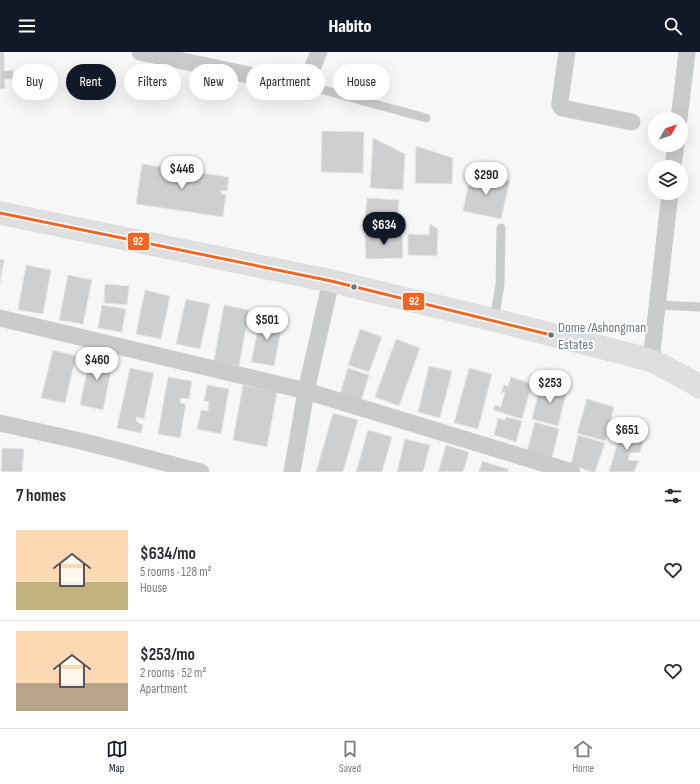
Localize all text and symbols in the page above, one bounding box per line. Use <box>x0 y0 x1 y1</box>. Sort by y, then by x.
icon: menu <box>16 15 38 37</box>
icon: search <box>662 15 684 37</box>
text: Habito <box>328 16 372 37</box>
chip: Buy <box>12 64 58 100</box>
chip: Rent <box>66 64 116 100</box>
chip: Filters <box>124 64 181 100</box>
chip: New <box>189 64 238 100</box>
chip: Apartment <box>246 64 325 100</box>
chip: House <box>333 64 390 100</box>
north arrow <box>648 112 688 152</box>
map controls <box>648 112 688 200</box>
pin: $446 <box>158 156 206 190</box>
button: layers <box>648 160 688 200</box>
text: $446 <box>170 161 194 177</box>
pin: $290 <box>462 162 510 196</box>
text: $290 <box>474 167 498 183</box>
pin: $634 <box>360 212 408 246</box>
text: $634 <box>372 217 396 233</box>
line badge: 92 <box>127 232 150 251</box>
text: 92 <box>133 235 143 248</box>
unlabelled marker <box>349 282 359 292</box>
line badge: 92 <box>402 292 425 311</box>
text: 92 <box>409 295 419 308</box>
pin: $501 <box>243 307 291 341</box>
text: $501 <box>255 312 279 328</box>
place label: Dome /Ashongman Estates <box>558 319 646 353</box>
marker: Dome /Ashongman Estates <box>546 330 556 340</box>
pin: $460 <box>73 347 121 381</box>
text: $460 <box>84 352 110 368</box>
pin: $253 <box>526 370 574 404</box>
text: $253 <box>538 375 562 391</box>
pin: $651 <box>603 417 651 451</box>
text: $651 <box>615 422 639 438</box>
icon: filters <box>662 485 684 507</box>
text: 7 homes <box>16 486 66 506</box>
text: $634/mo <box>140 544 196 564</box>
icon: home <box>48 546 96 594</box>
icon: heart <box>662 559 684 581</box>
text: 5 rooms · 128 m² <box>140 564 212 580</box>
text: House <box>140 580 167 596</box>
text: $253/mo <box>140 645 195 665</box>
icon: home <box>48 647 96 695</box>
icon: heart <box>662 660 684 682</box>
text: 2 rooms · 52 m² <box>140 665 207 681</box>
text: Apartment <box>140 681 187 697</box>
tab: Map <box>106 738 128 775</box>
tab: Saved <box>339 738 361 775</box>
tab: Home <box>572 738 594 775</box>

